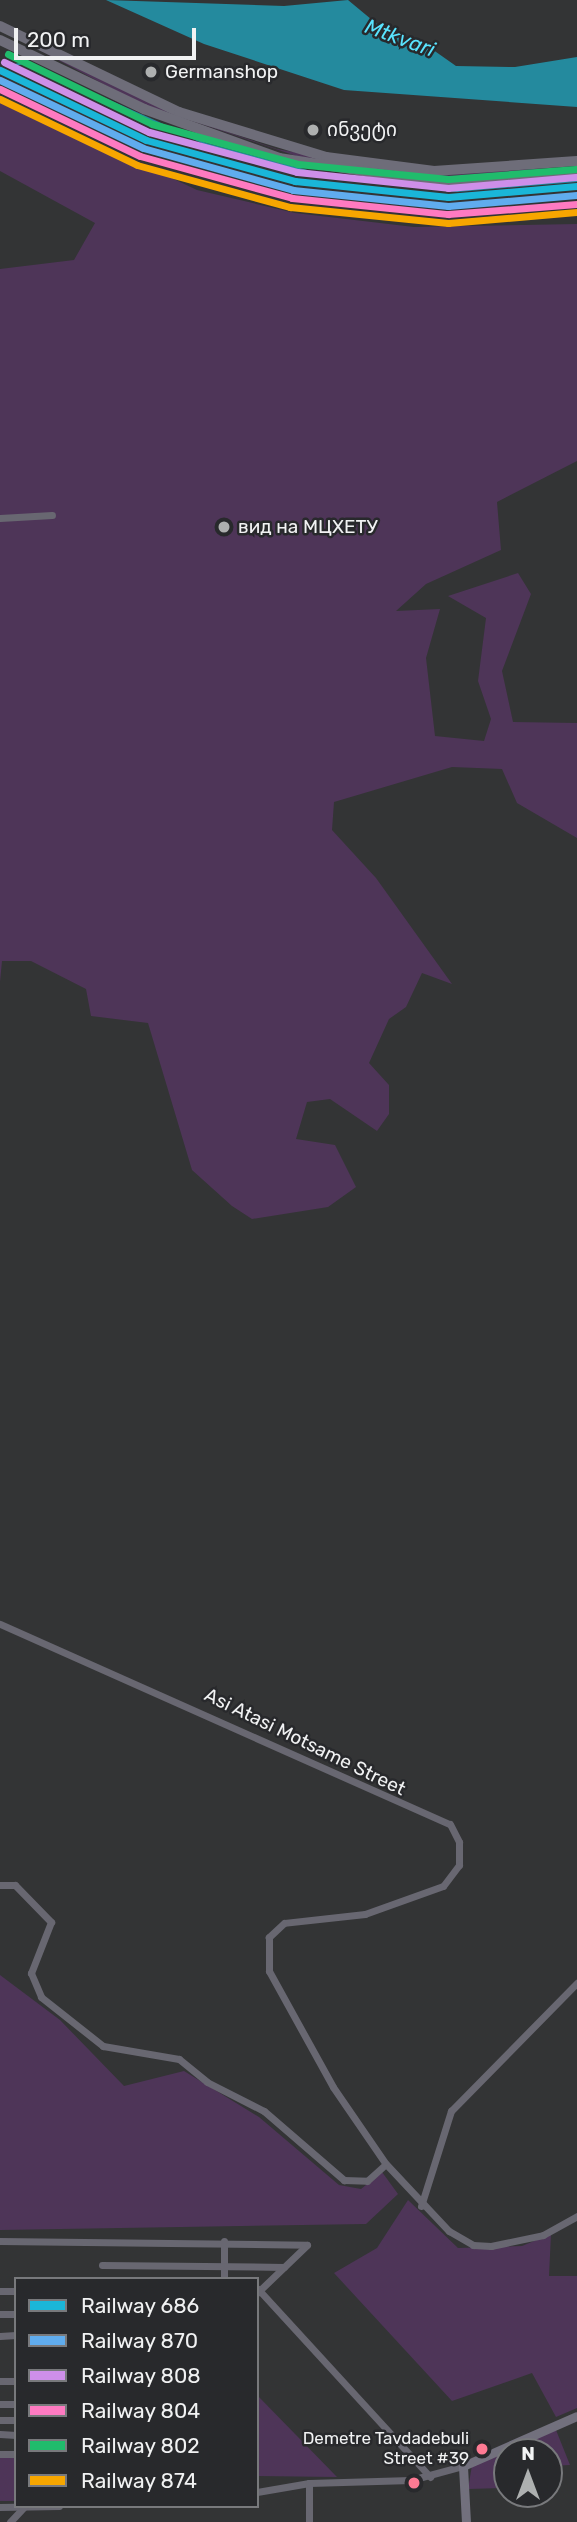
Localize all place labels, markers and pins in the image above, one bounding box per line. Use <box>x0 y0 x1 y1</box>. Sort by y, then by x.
place label: Germanshop <box>165 61 278 83</box>
marker: Germanshop <box>143 64 159 80</box>
place label: ინვეტი <box>327 119 397 141</box>
marker: ინვეტი <box>305 122 321 138</box>
place label: вид на МЦХЕТУ <box>238 516 378 538</box>
marker: вид на МЦХЕТУ <box>216 519 232 535</box>
place label: Demetre Tavdadebuli Street #39 <box>302 2429 469 2469</box>
marker: Demetre Tavdadebuli Street #39 <box>475 2442 489 2456</box>
unlabelled marker <box>407 2476 421 2490</box>

